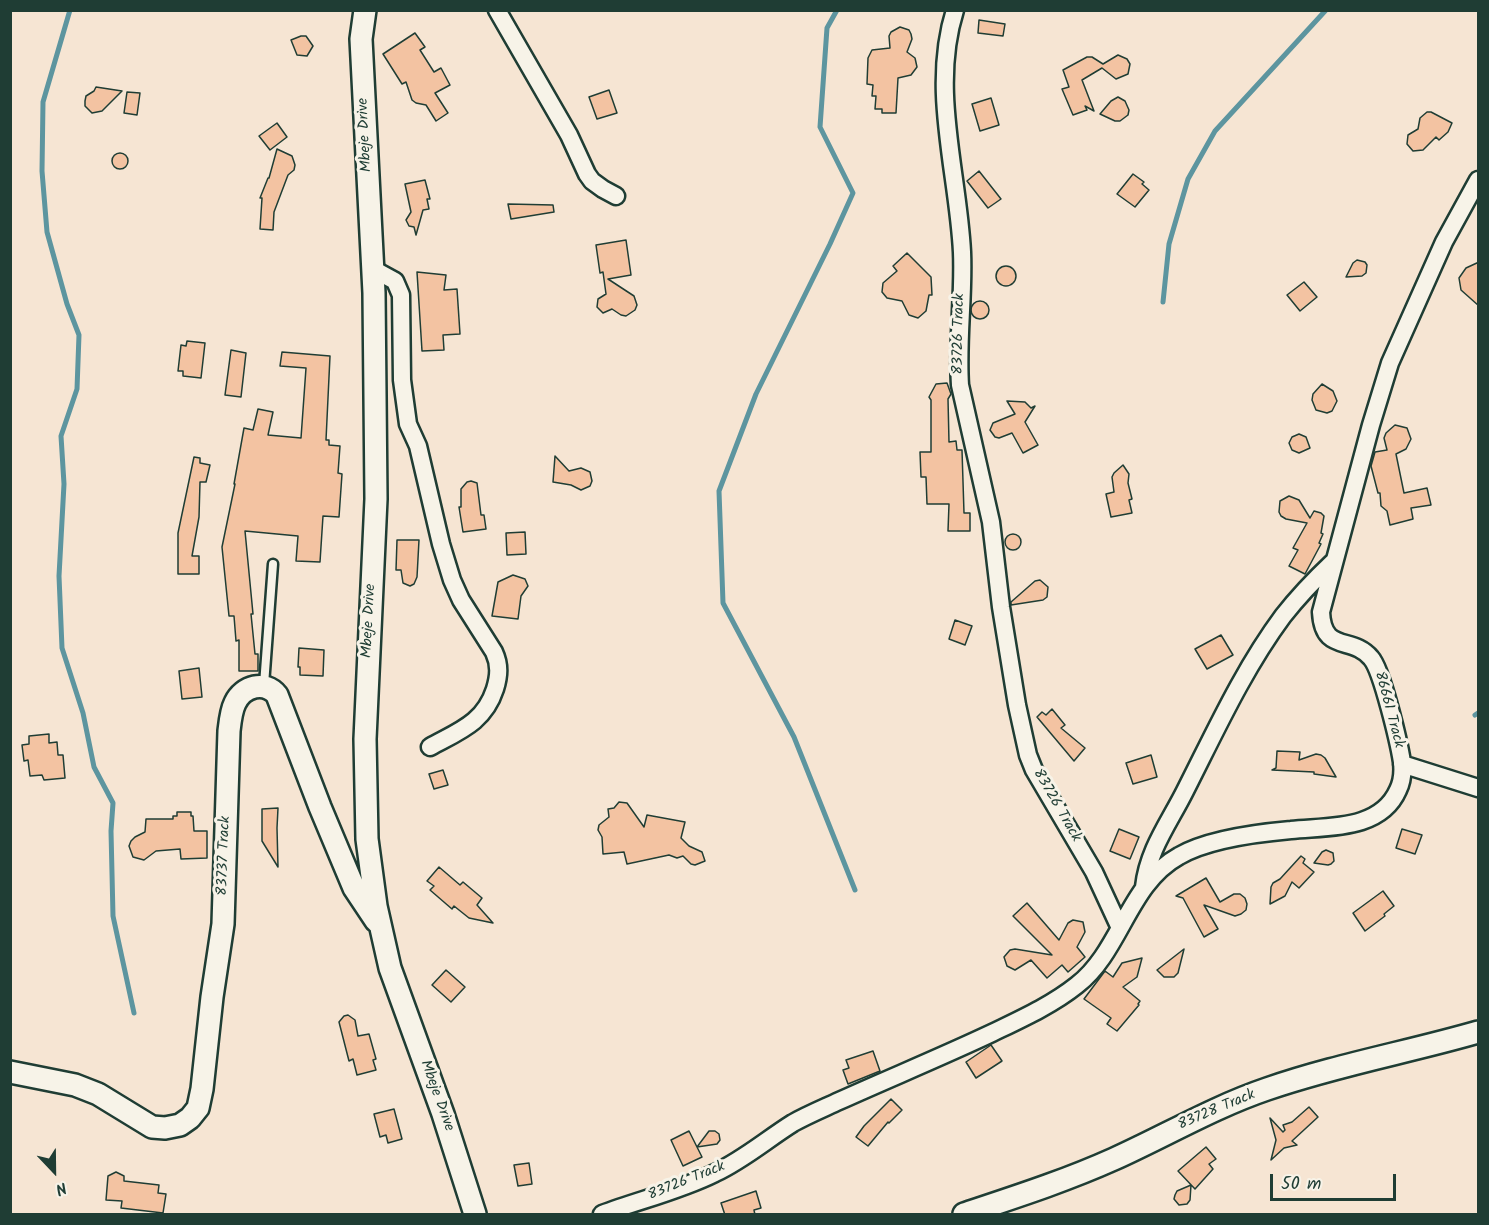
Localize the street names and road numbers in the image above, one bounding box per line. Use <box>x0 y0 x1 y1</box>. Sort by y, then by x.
street label: Mbeje Drive <box>355 97 377 173</box>
street label: 83726 Track <box>950 293 970 375</box>
street label: Mbeje Drive <box>359 583 381 659</box>
street label: 86661 Track <box>1369 670 1407 750</box>
street label: 83726 Track <box>1028 766 1084 846</box>
street label: 83737 Track <box>215 816 235 896</box>
street label: Mbeje Drive <box>415 1058 457 1134</box>
street label: 83728 Track <box>1176 1087 1258 1135</box>
street label: 83726 Track <box>646 1158 728 1206</box>

